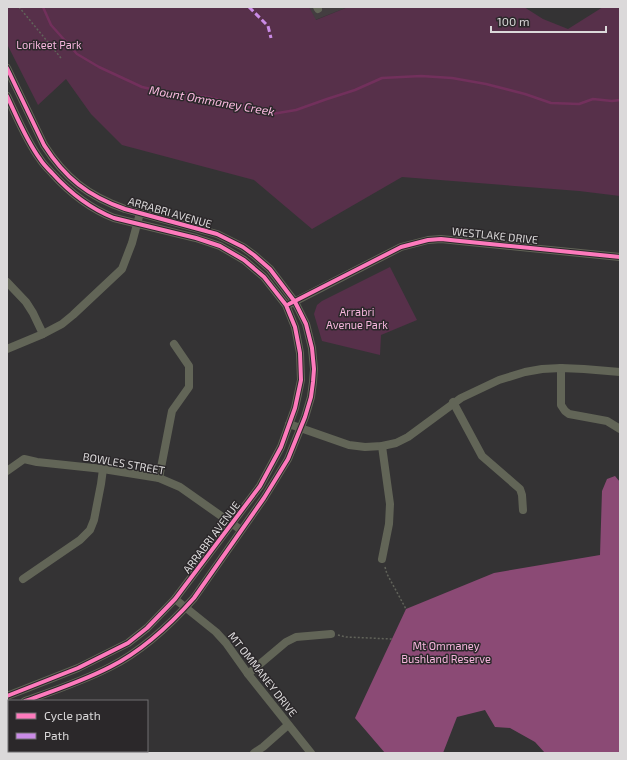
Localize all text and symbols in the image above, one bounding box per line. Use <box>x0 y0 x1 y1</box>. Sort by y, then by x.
scale bar <box>491 8 606 34</box>
text: 100 m <box>497 14 529 28</box>
park label: Lorikeet Park <box>16 38 82 51</box>
water label: Mount Ommaney Creek <box>148 82 276 119</box>
street label: ARRABRI AVENUE <box>127 194 213 230</box>
street label: WESTLAKE DRIVE <box>451 224 539 246</box>
park label: Arrabri Avenue Park <box>326 305 388 331</box>
street label: BOWLES STREET <box>82 449 167 477</box>
street label: ARRABRI AVENUE <box>180 499 242 575</box>
street label: MT OMMANEY DRIVE <box>226 629 300 719</box>
park label: Mt Ommaney Bushland Reserve <box>401 639 491 665</box>
legend <box>8 700 148 752</box>
text: Cycle path <box>44 708 101 722</box>
text: Path <box>44 728 69 742</box>

